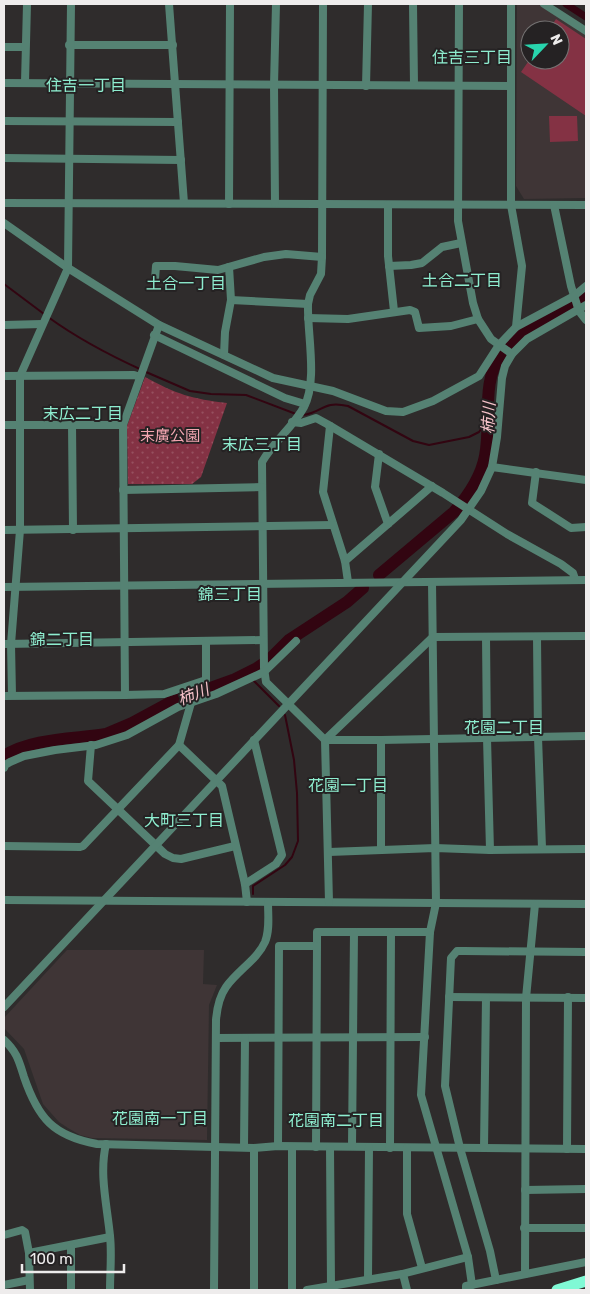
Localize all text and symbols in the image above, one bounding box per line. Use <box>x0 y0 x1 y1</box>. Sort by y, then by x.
north arrow <box>520 20 570 70</box>
text: N <box>546 32 566 48</box>
district label: 住吉三丁目 <box>432 48 512 67</box>
district label: 住吉一丁目 <box>46 76 126 95</box>
district label: 土合二丁目 <box>422 271 502 290</box>
district label: 土合一丁目 <box>146 274 226 293</box>
water label: 柿川 <box>478 400 499 435</box>
district label: 末広二丁目 <box>43 404 123 423</box>
park label: 末廣公園 <box>140 427 200 445</box>
district label: 末広三丁目 <box>222 435 302 454</box>
district label: 錦三丁目 <box>198 585 262 604</box>
district label: 錦二丁目 <box>30 630 94 649</box>
water label: 柿川 <box>175 679 213 709</box>
district label: 花園二丁目 <box>464 718 544 737</box>
district label: 花園一丁目 <box>308 776 388 795</box>
district label: 大町三丁目 <box>144 811 224 830</box>
district label: 花園南一丁目 <box>112 1109 208 1128</box>
district label: 花園南二丁目 <box>288 1111 384 1130</box>
scale bar <box>22 1242 125 1274</box>
text: 100 m <box>30 1250 72 1268</box>

